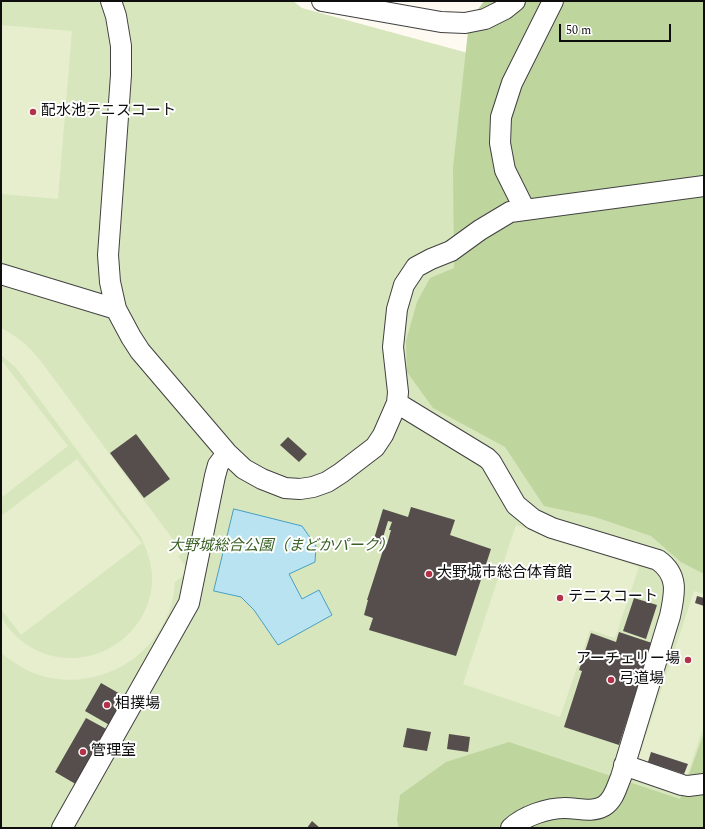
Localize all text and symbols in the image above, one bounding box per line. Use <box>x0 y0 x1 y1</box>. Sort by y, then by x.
scale bar <box>561 16 673 42</box>
text: 50 m <box>566 21 591 40</box>
place label: 配水池テニスコート <box>41 103 176 121</box>
marker: 配水池テニスコート <box>28 107 38 117</box>
park label: 大野城総合公園（まどかパーク） <box>169 538 393 556</box>
place label: 大野城市総合体育館 <box>437 565 572 583</box>
marker: 大野城市総合体育館 <box>424 569 434 579</box>
place label: テニスコート <box>568 589 658 607</box>
marker: テニスコート <box>555 593 565 603</box>
place label: アーチェリー場 <box>576 651 680 669</box>
marker: アーチェリー場 <box>683 655 693 665</box>
place label: 弓道場 <box>619 671 664 689</box>
marker: 弓道場 <box>606 675 616 685</box>
place label: 相撲場 <box>115 696 160 714</box>
marker: 相撲場 <box>102 700 112 710</box>
place label: 管理室 <box>91 743 136 761</box>
marker: 管理室 <box>78 747 88 757</box>

